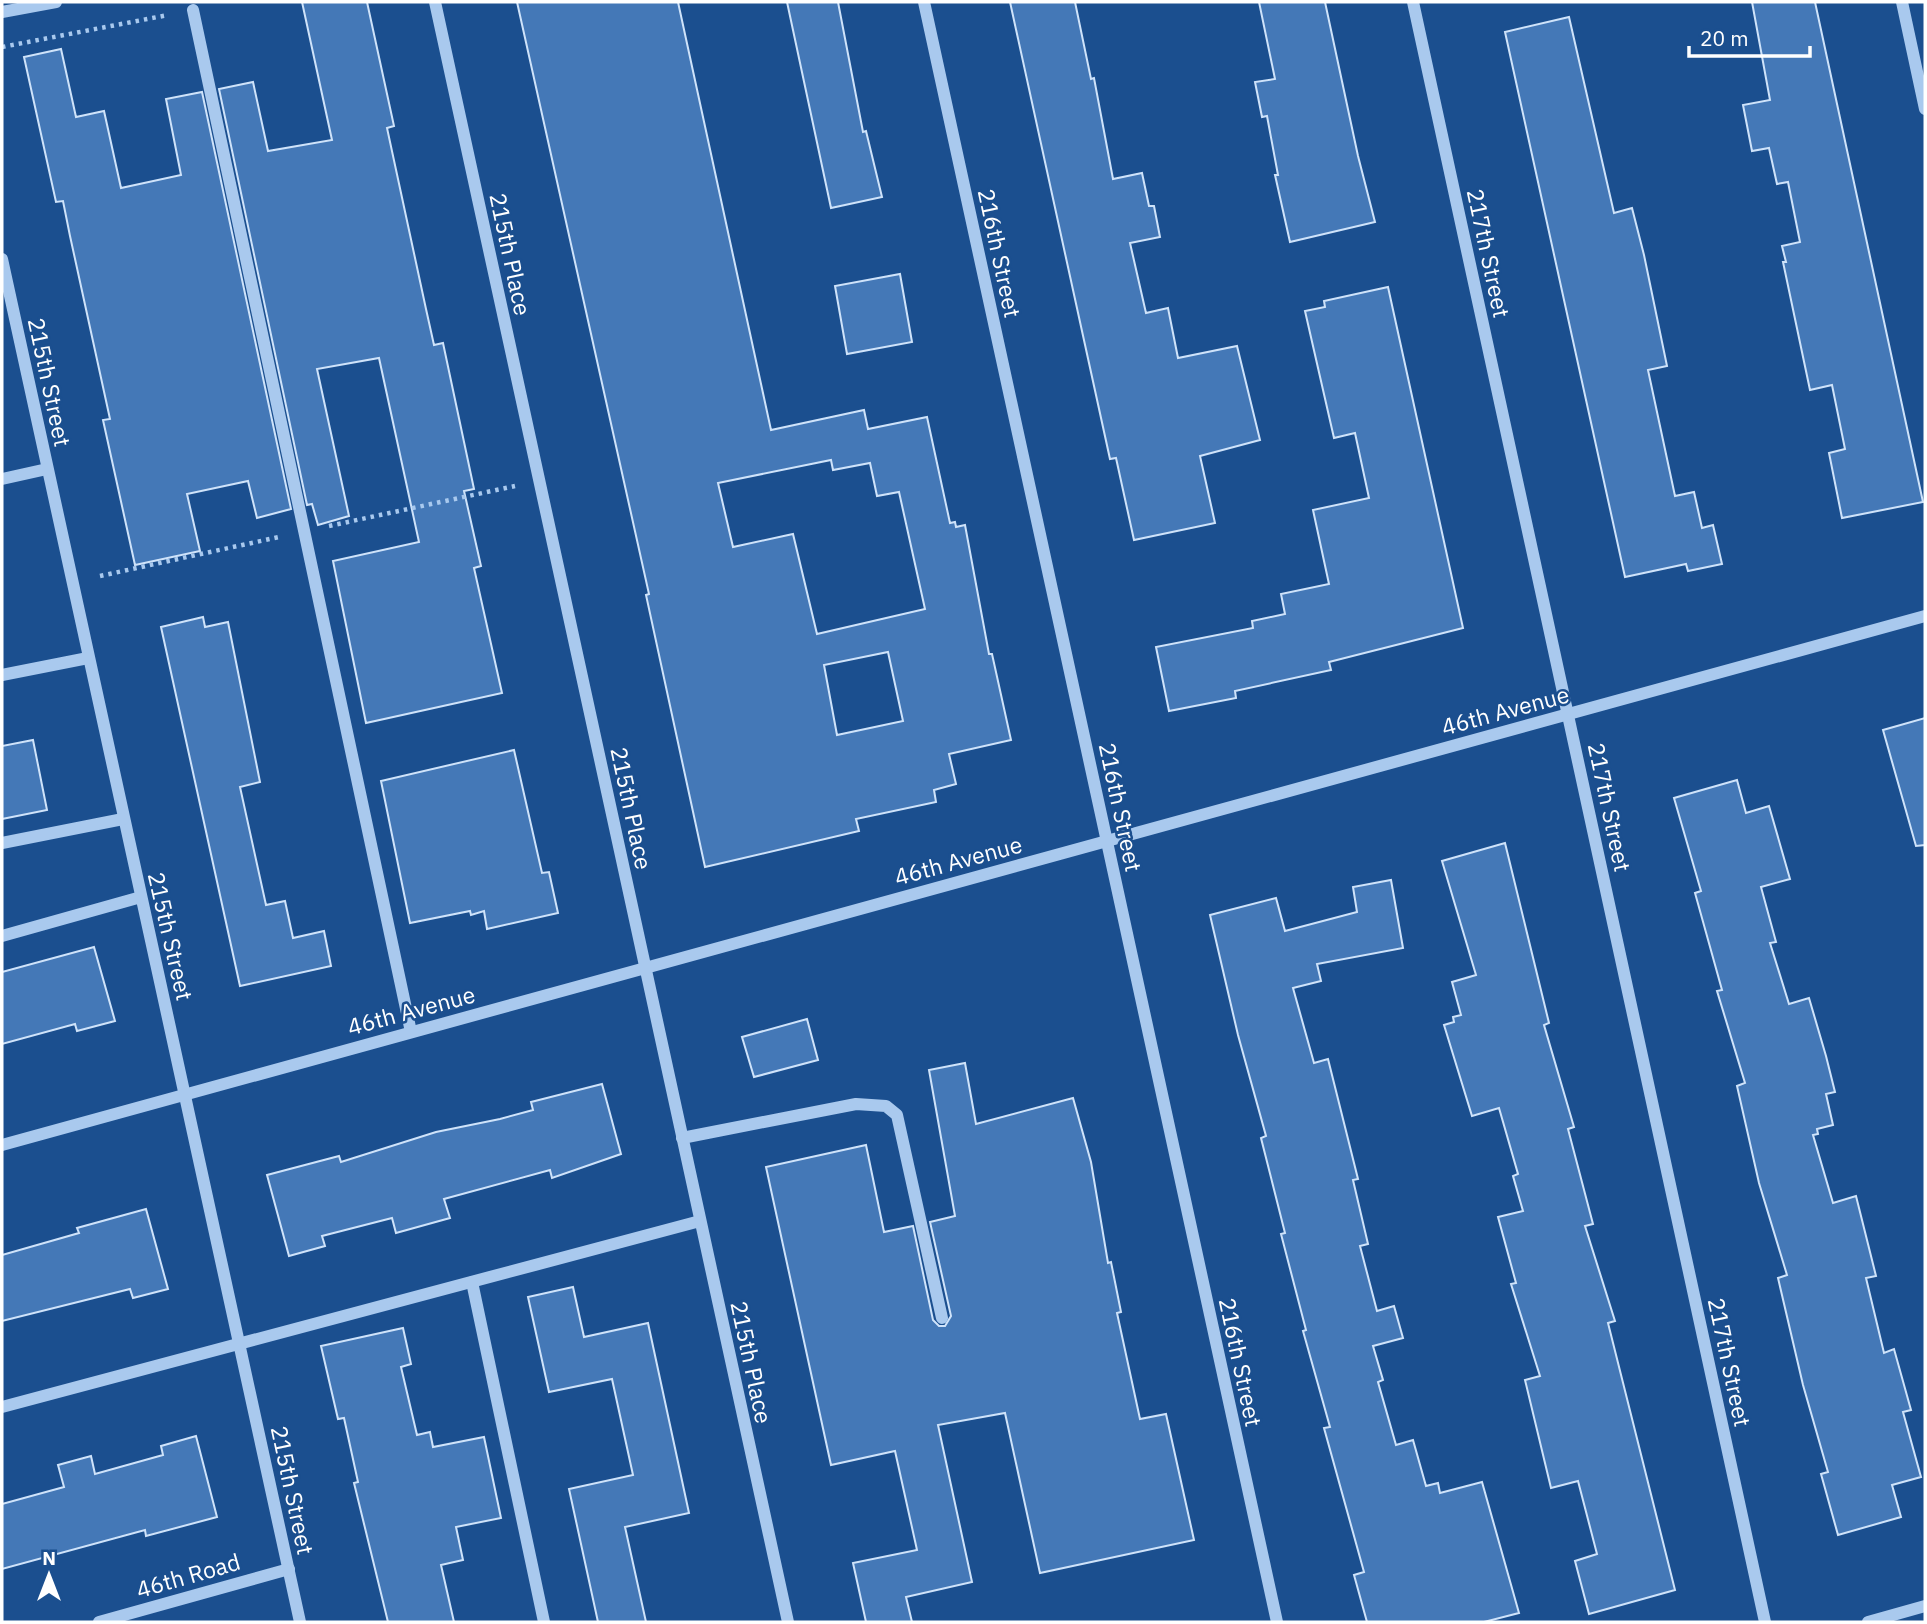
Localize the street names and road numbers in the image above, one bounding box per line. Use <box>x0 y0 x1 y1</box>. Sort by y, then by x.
street label: 216th Street <box>972 186 1028 320</box>
street label: 217th Street <box>1461 186 1517 320</box>
street label: 215th Place <box>483 190 539 318</box>
street label: 215th Street <box>22 315 78 449</box>
street label: 46th Avenue <box>1438 679 1572 741</box>
street label: 216th Street <box>1093 740 1149 874</box>
street label: 217th Street <box>1582 740 1638 874</box>
street label: 215th Place <box>604 744 660 872</box>
street label: 46th Avenue <box>891 829 1025 891</box>
street label: 215th Street <box>142 869 200 1003</box>
street label: 46th Avenue <box>344 979 478 1041</box>
street label: 216th Street <box>1213 1295 1269 1429</box>
street label: 217th Street <box>1702 1295 1758 1429</box>
street label: 215th Place <box>724 1298 780 1426</box>
street label: 215th Street <box>265 1423 321 1557</box>
street label: 46th Road <box>132 1546 244 1604</box>

